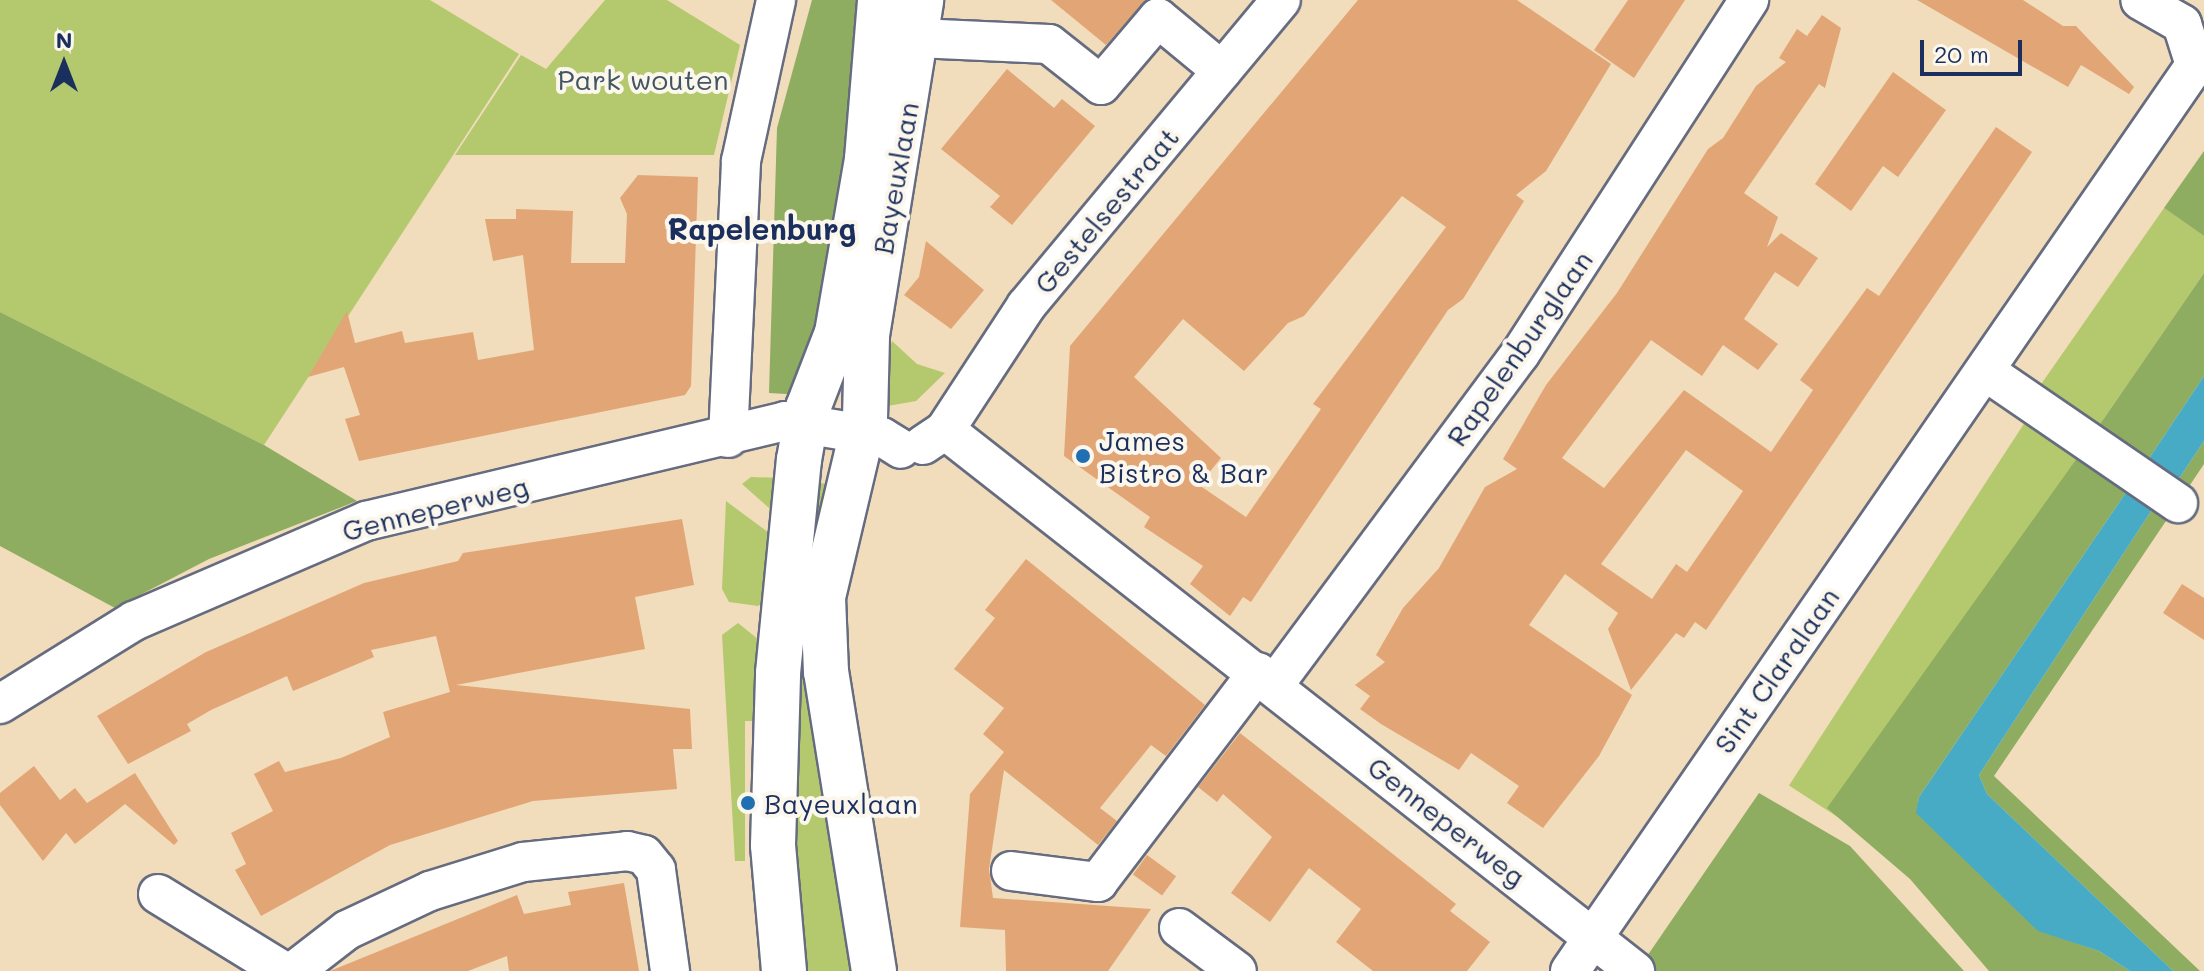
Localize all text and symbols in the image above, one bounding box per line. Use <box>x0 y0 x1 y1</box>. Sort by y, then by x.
north arrow <box>24 24 104 104</box>
scale bar <box>1924 24 2026 74</box>
text: N <box>56 25 72 54</box>
text: 20 m <box>1934 38 1989 69</box>
park label: Park wouten <box>557 62 729 96</box>
street label: Bayeuxlaan <box>865 99 925 257</box>
street label: Gestelsestraat <box>1027 120 1185 300</box>
district label: Rapelenburg <box>668 210 856 246</box>
street label: Rapelenburglaan <box>1439 244 1599 452</box>
place label: James Bistro & Bar <box>1099 423 1269 489</box>
marker: James Bistro & Bar <box>1074 447 1092 465</box>
street label: Genneperweg <box>339 469 531 547</box>
street label: Sint Claralaan <box>1706 581 1846 759</box>
street label: Genneperweg <box>1362 749 1532 893</box>
place label: Bayeuxlaan <box>764 786 918 820</box>
marker: Bayeuxlaan <box>739 794 757 812</box>

